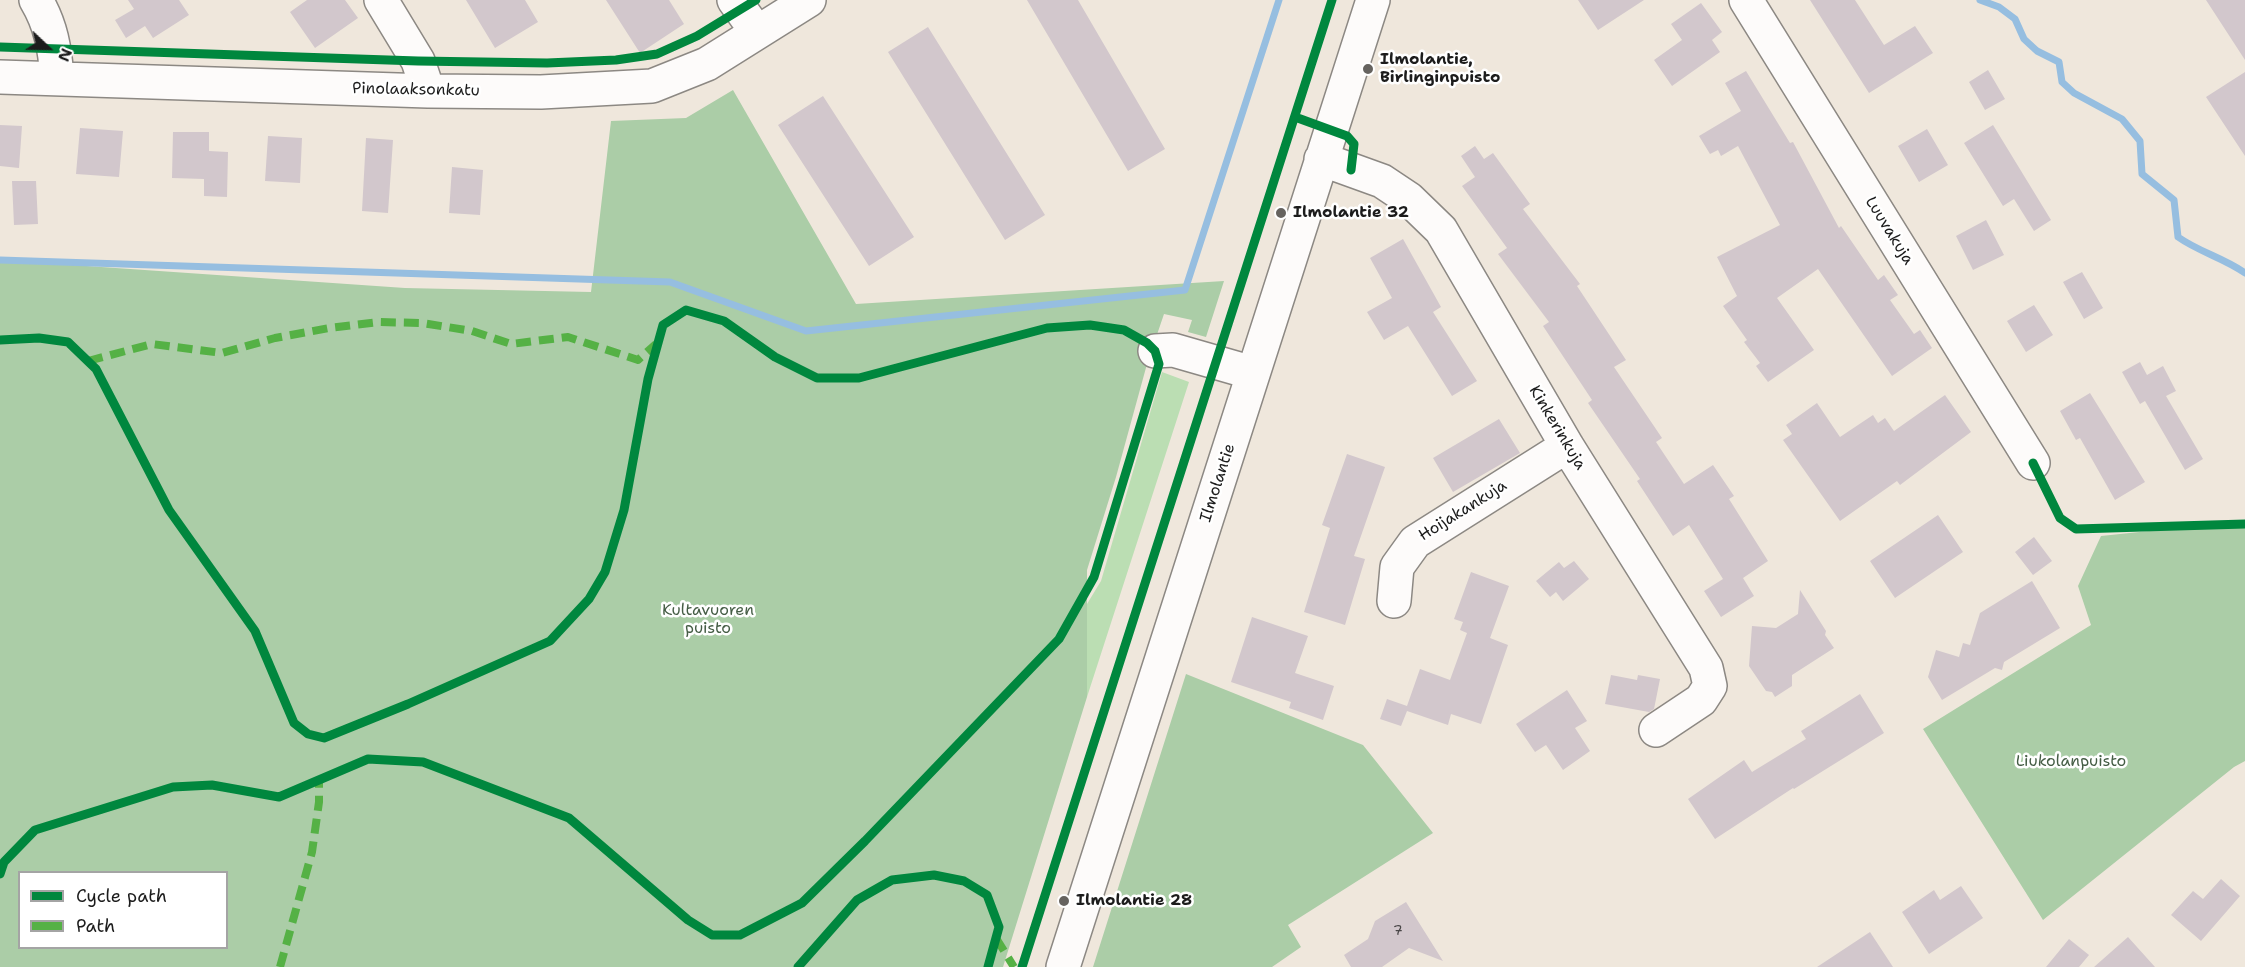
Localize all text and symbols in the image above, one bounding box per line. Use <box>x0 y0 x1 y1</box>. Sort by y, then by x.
north arrow <box>18 18 78 78</box>
text: N <box>53 45 77 65</box>
place label: Ilmolantie, Birlinginpuisto <box>1380 50 1500 88</box>
marker: Ilmolantie, Birlinginpuisto <box>1361 62 1375 76</box>
street label: Pinolaaksonkatu <box>352 79 480 101</box>
street label: Luuvakuja <box>1860 193 1918 269</box>
place label: Ilmolantie 32 <box>1293 203 1409 223</box>
marker: Ilmolantie 32 <box>1274 206 1288 220</box>
street label: Kinkerinkuja <box>1524 382 1590 474</box>
street label: Ilmolantie <box>1196 441 1240 525</box>
street label: Hoijakankuja <box>1415 476 1511 546</box>
park label: Kultavuoren puisto <box>662 601 754 639</box>
park label: Liukolanpuisto <box>2016 752 2126 772</box>
legend <box>18 871 228 949</box>
text: Cycle path <box>76 884 167 908</box>
place label: Ilmolantie 28 <box>1076 891 1192 911</box>
marker: Ilmolantie 28 <box>1057 894 1071 908</box>
text: Path <box>76 914 115 938</box>
house number: 7 <box>1393 923 1403 939</box>

